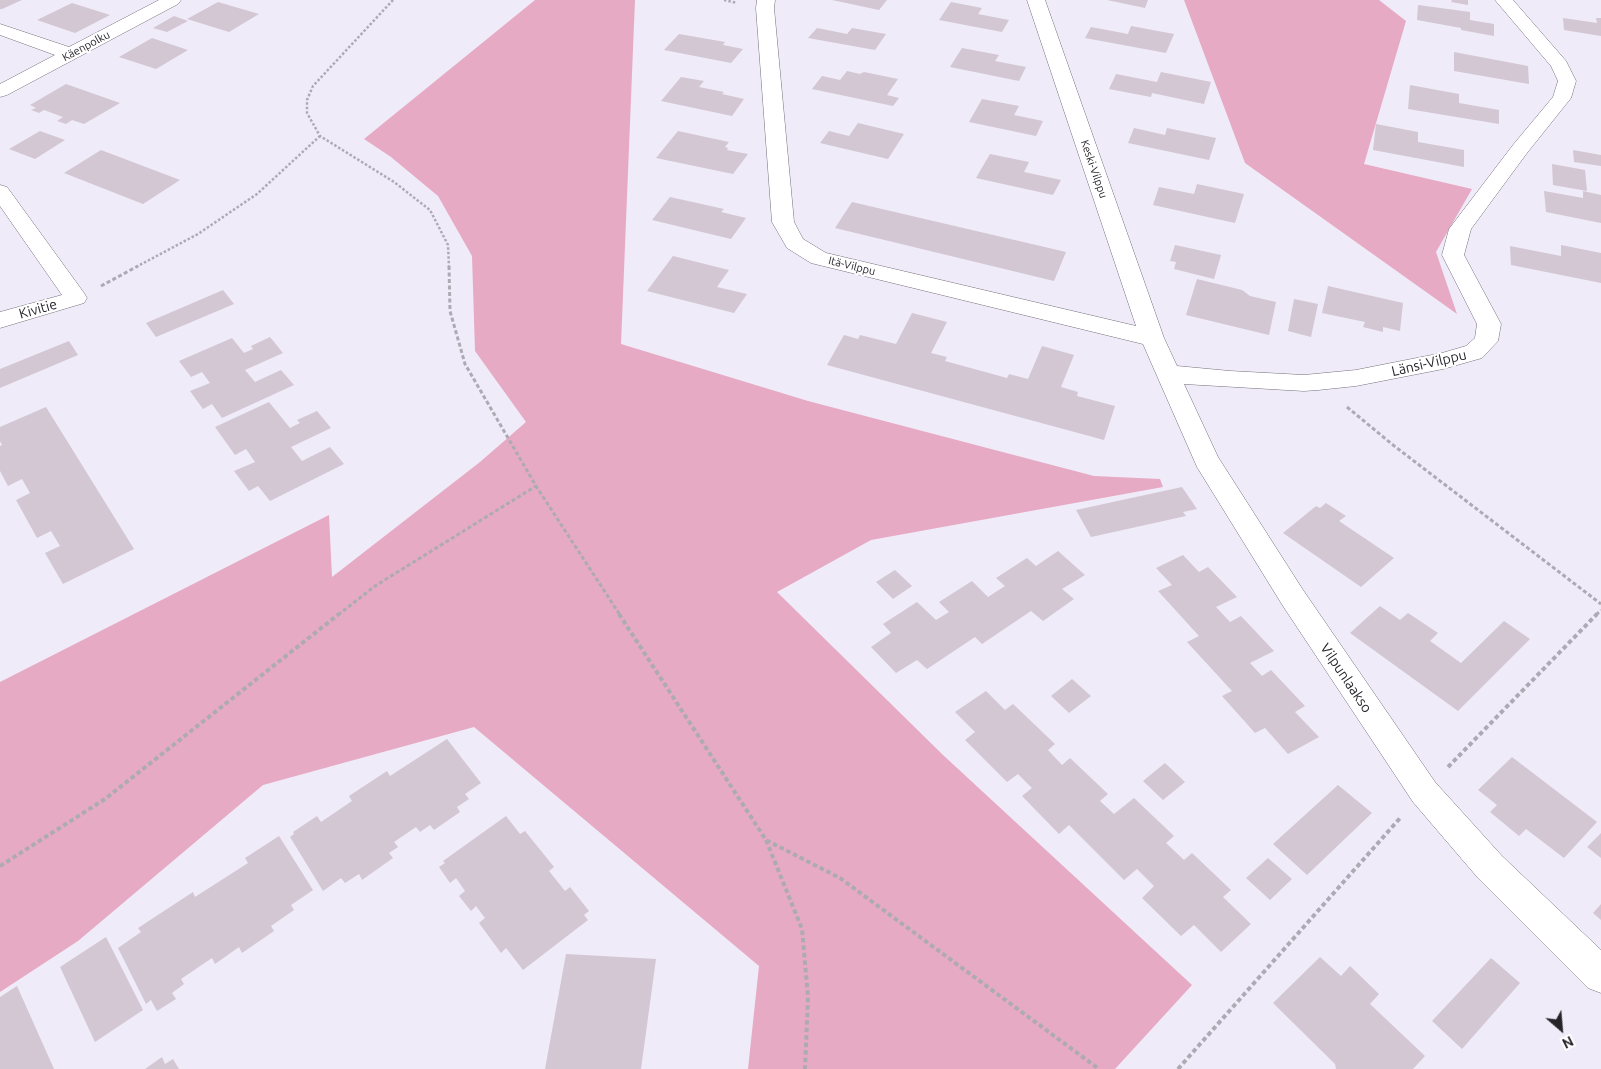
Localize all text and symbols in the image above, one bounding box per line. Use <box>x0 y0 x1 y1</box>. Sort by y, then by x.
street label: Käenpolku <box>60 28 112 64</box>
street label: Keski-Vilppu <box>1078 138 1110 200</box>
street label: Itä-Vilppu <box>827 254 877 278</box>
street label: Kivitie <box>17 296 59 322</box>
street label: Länsi-Vilppu <box>1390 346 1468 380</box>
street label: Vilpunlaakso <box>1317 640 1375 716</box>
north arrow <box>1536 1004 1586 1054</box>
text: N <box>1560 1033 1576 1052</box>

